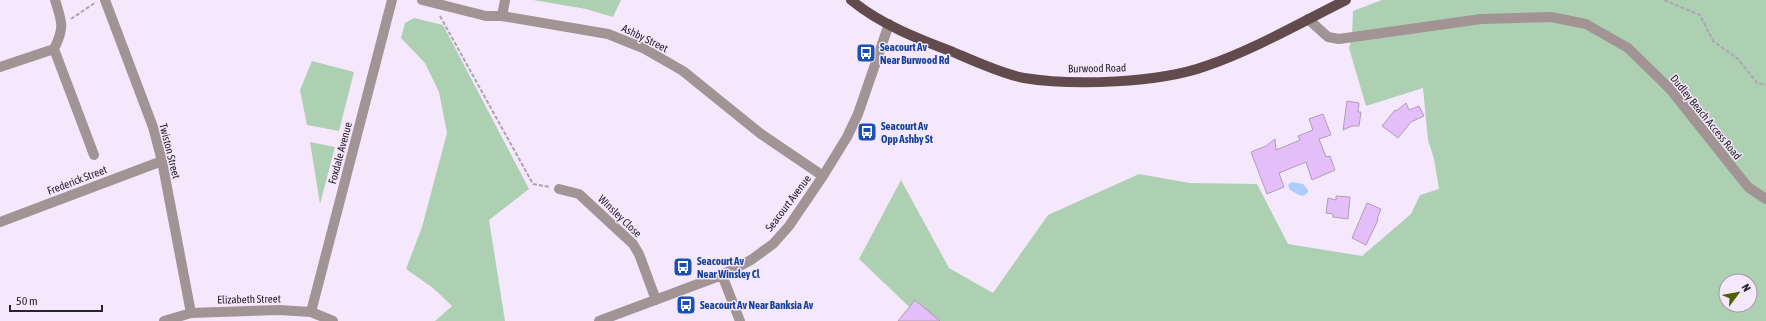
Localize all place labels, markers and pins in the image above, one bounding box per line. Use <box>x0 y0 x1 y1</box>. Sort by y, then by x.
place label: Seacourt Av Near Burwood Rd <box>880 41 949 66</box>
bus stop icon: Seacourt Av Near Burwood Rd <box>855 42 877 64</box>
place label: Seacourt Av Opp Ashby St <box>881 120 934 145</box>
bus stop icon: Seacourt Av Opp Ashby St <box>856 121 878 143</box>
place label: Seacourt Av Near Winsley Cl <box>697 255 761 280</box>
bus stop icon: Seacourt Av Near Winsley Cl <box>672 256 694 278</box>
bus stop icon: Seacourt Av Near Banksia Av <box>675 294 697 316</box>
place label: Seacourt Av Near Banksia Av <box>700 299 814 311</box>

